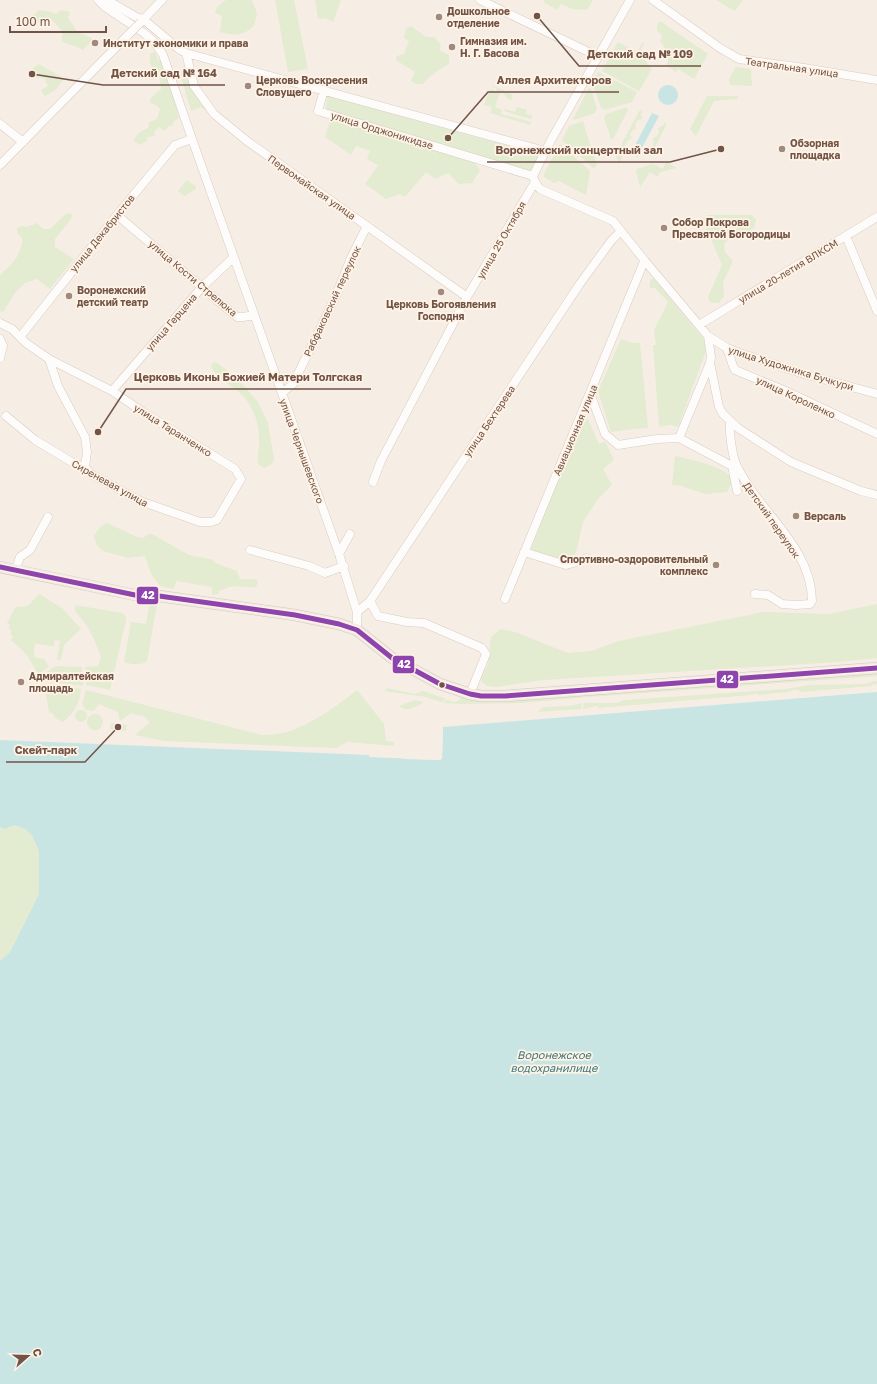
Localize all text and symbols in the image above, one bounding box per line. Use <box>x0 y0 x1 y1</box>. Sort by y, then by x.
place label: Дошкольное отделение <box>447 5 510 29</box>
scale bar <box>10 8 106 34</box>
marker: Дошкольное отделение <box>434 12 444 22</box>
text: 100 m <box>16 14 50 29</box>
place label: Гимназия им. Н. Г. Басова <box>460 35 527 59</box>
place label: Институт экономики и права <box>103 37 249 49</box>
marker: Институт экономики и права <box>90 38 100 48</box>
marker: Гимназия им. Н. Г. Басова <box>447 42 457 52</box>
callout: Детский сад № 109 <box>579 43 701 66</box>
text: Детский сад № 109 <box>587 47 693 60</box>
street label: Театральная улица <box>745 55 839 79</box>
callout: Детский сад № 164 <box>103 62 225 85</box>
text: Детский сад № 164 <box>111 66 217 79</box>
callout: Аллея Архитекторов <box>488 69 619 92</box>
text: Аллея Архитекторов <box>497 73 612 86</box>
place label: Церковь Воскресения Словущего <box>256 74 368 98</box>
marker: Церковь Воскресения Словущего <box>243 81 253 91</box>
street label: улица Орджоникидзе <box>329 109 435 151</box>
place label: Обзорная площадка <box>790 137 841 161</box>
callout: Воронежский концертный зал <box>487 139 670 162</box>
text: Воронежский концертный зал <box>495 143 663 156</box>
marker: Обзорная площадка <box>777 144 787 154</box>
street label: Первомайская улица <box>266 152 358 222</box>
street label: улица Декабристов <box>67 192 137 274</box>
street label: улица 25 Октября <box>474 199 528 281</box>
place label: Собор Покрова Пресвятой Богородицы <box>672 216 790 240</box>
marker: Собор Покрова Пресвятой Богородицы <box>659 223 669 233</box>
street label: улица 20-летия ВЛКСМ <box>736 236 840 306</box>
street label: улица Кости Стрелюка <box>146 237 240 319</box>
street label: Рабфаковский переулок <box>301 243 363 358</box>
place label: Воронежский детский театр <box>77 284 148 308</box>
marker: Церковь Богоявления Господня <box>436 287 446 297</box>
marker: Воронежский детский театр <box>64 291 74 301</box>
street label: улица Герцена <box>143 291 199 353</box>
place label: Церковь Богоявления Господня <box>386 298 496 322</box>
street label: улица Художника Бучкури <box>727 343 855 393</box>
callout: Церковь Иконы Божией Матери Толгская <box>126 366 371 389</box>
text: Церковь Иконы Божией Матери Толгская <box>134 370 362 383</box>
street label: улица Короленко <box>755 373 837 421</box>
street label: улица Бехтерева <box>461 383 517 459</box>
street label: Авиационная улица <box>550 383 600 477</box>
street label: улица Чернышевского <box>277 397 327 505</box>
street label: улица Таранченко <box>132 401 214 459</box>
street label: Сиреневая улица <box>70 457 150 509</box>
street label: Детский переулок <box>741 480 803 561</box>
place label: Версаль <box>804 510 847 522</box>
marker: Версаль <box>791 511 801 521</box>
place label: Спортивно-оздоровительный комплекс <box>560 553 708 577</box>
marker: Спортивно-оздоровительный комплекс <box>711 560 721 570</box>
line badge: 42 <box>136 586 159 605</box>
text: 42 <box>141 588 155 601</box>
line badge: 42 <box>392 655 415 674</box>
text: 42 <box>397 657 411 670</box>
place label: Адмиралтейская площадь <box>29 670 114 694</box>
line badge: 42 <box>716 670 739 689</box>
text: 42 <box>720 672 734 685</box>
marker: Адмиралтейская площадь <box>16 677 26 687</box>
unlabelled marker <box>437 680 447 690</box>
callout: Скейт-парк <box>6 739 85 762</box>
text: Скейт-парк <box>15 743 78 756</box>
water label: Воронежское водохранилище <box>511 1048 599 1075</box>
north arrow <box>8 1336 48 1376</box>
text: С <box>30 1347 45 1358</box>

